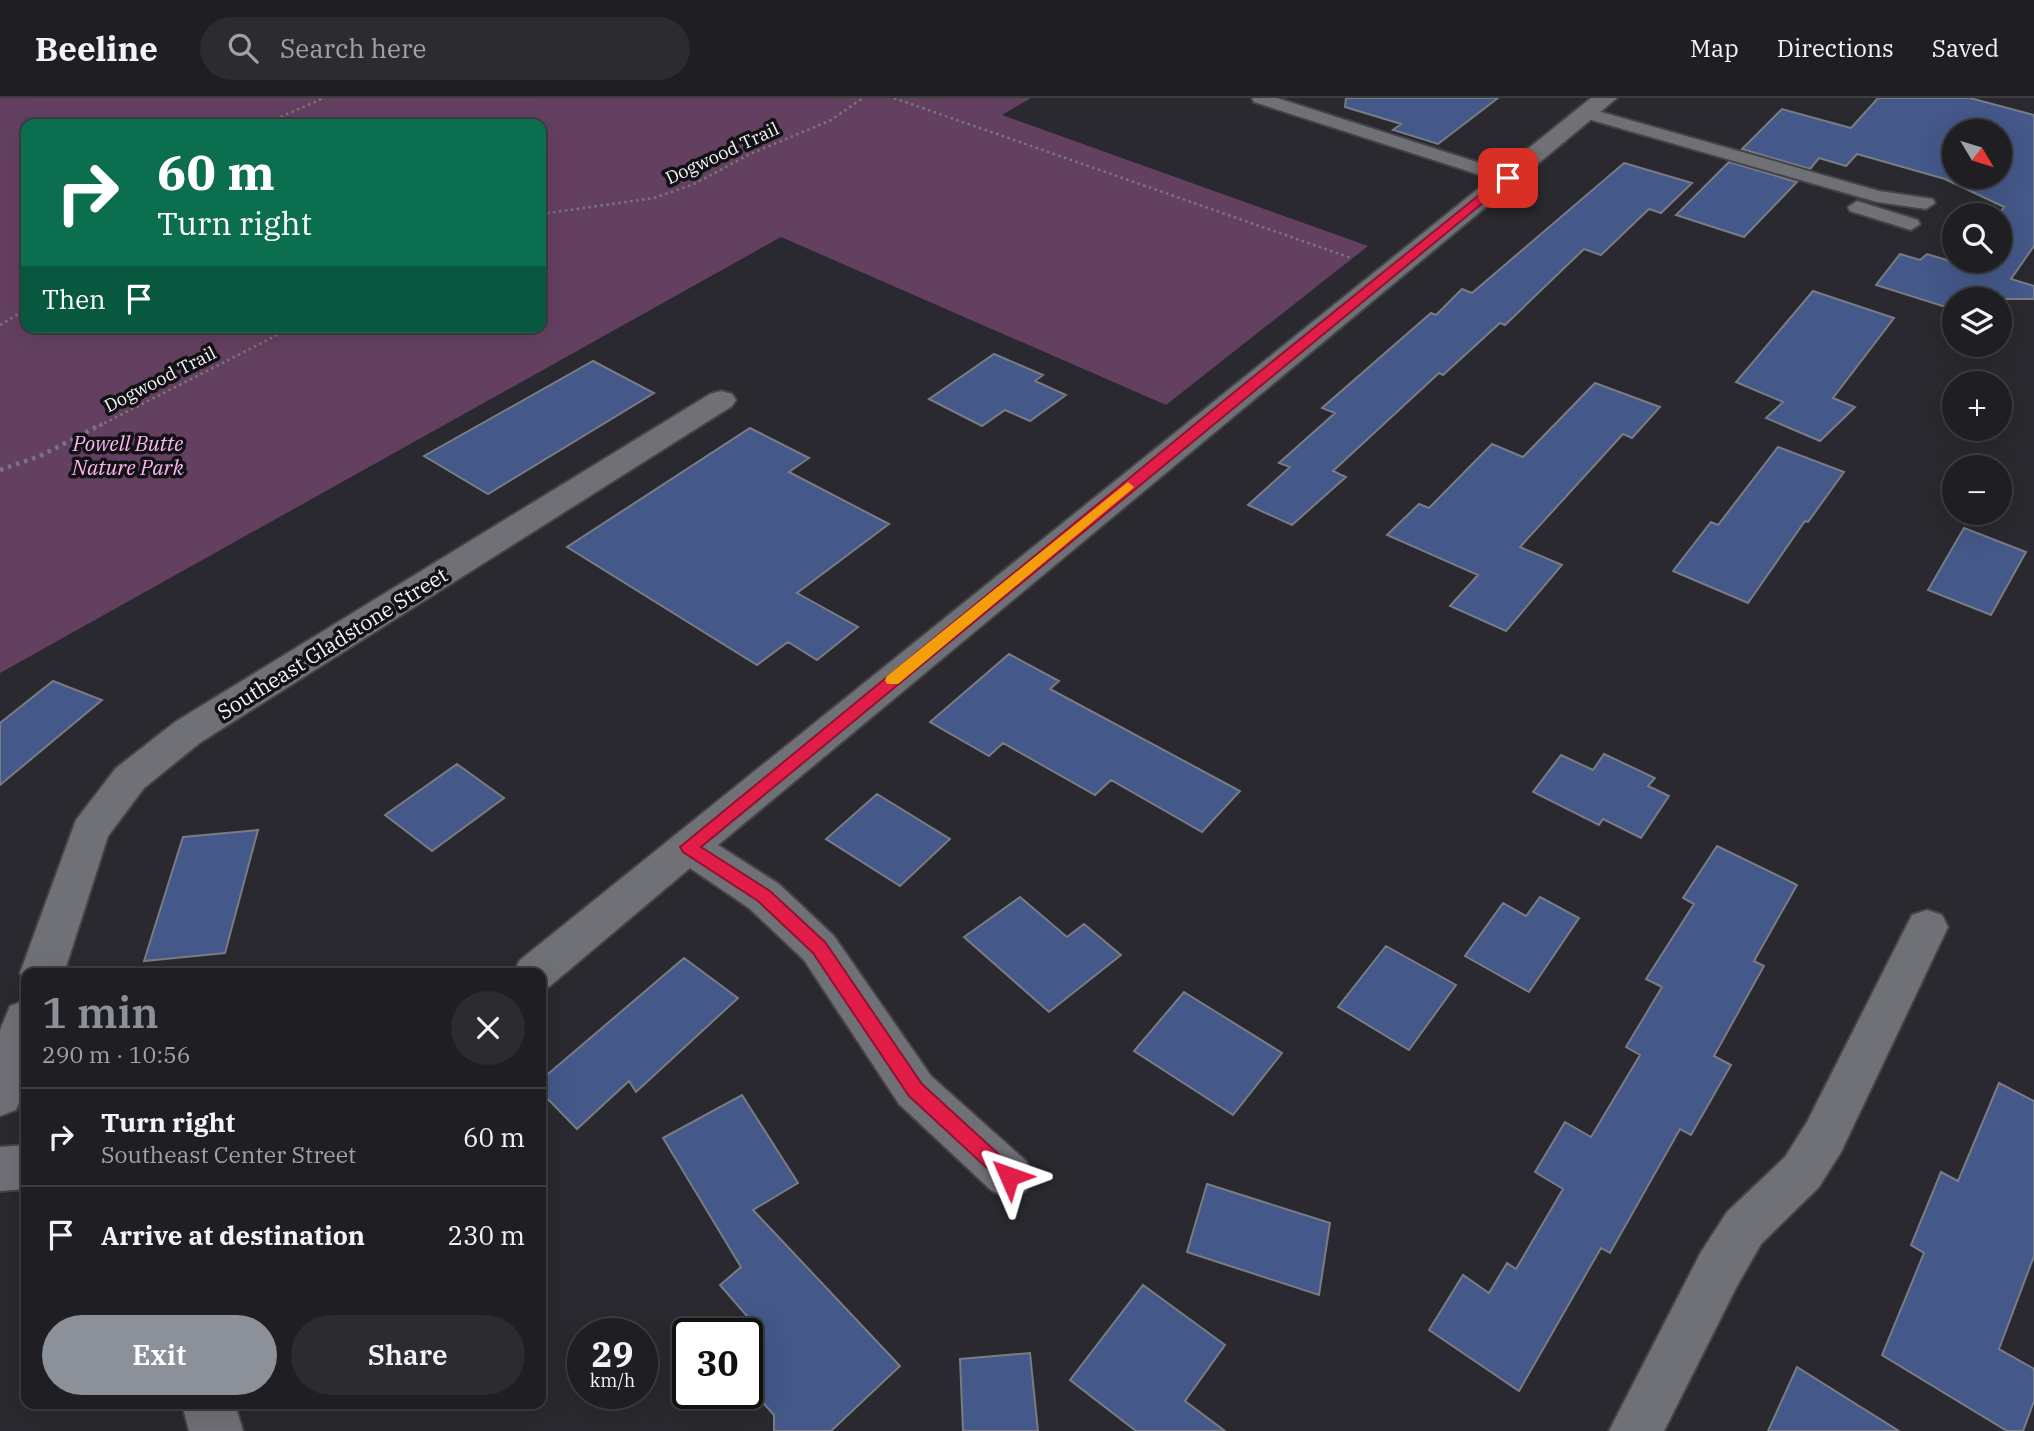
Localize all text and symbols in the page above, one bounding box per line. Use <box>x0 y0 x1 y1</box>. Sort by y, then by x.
search box <box>200 17 690 80</box>
text: Beeline <box>35 27 158 70</box>
icon: search <box>224 29 262 67</box>
text: Search here <box>280 31 426 65</box>
text: Map <box>1690 32 1739 64</box>
text: Directions <box>1777 32 1894 64</box>
text: Saved <box>1932 32 1999 64</box>
street label: Dogwood Trail <box>662 117 782 189</box>
north arrow <box>1942 119 2012 189</box>
map controls <box>1942 119 2012 525</box>
text: 60 m <box>157 140 275 203</box>
icon: right <box>42 147 133 238</box>
pin <box>1478 148 1538 208</box>
icon: arrive <box>1489 159 1527 197</box>
text: Turn right <box>157 202 312 244</box>
button: search <box>1942 203 2012 273</box>
icon: arrive <box>120 280 158 318</box>
text: Then <box>42 282 106 316</box>
button: layers <box>1942 287 2012 357</box>
street label: Dogwood Trail <box>100 341 220 417</box>
button: + <box>1942 371 2012 441</box>
park label: Powell Butte Nature Park <box>71 429 185 481</box>
button: − <box>1942 455 2012 525</box>
street label: Southeast Gladstone Street <box>212 560 452 726</box>
text: 1 min <box>42 985 159 1040</box>
button: close <box>451 991 525 1065</box>
text: 290 m · 10:56 <box>42 1039 191 1069</box>
text: Turn right <box>101 1105 235 1139</box>
icon: right <box>42 1118 80 1156</box>
text: 60 m <box>463 1120 525 1154</box>
text: Southeast Center Street <box>101 1139 356 1169</box>
position arrow <box>972 1139 1046 1213</box>
icon: arrive <box>42 1216 80 1254</box>
text: Arrive at destination <box>101 1218 365 1252</box>
text: 230 m <box>447 1218 525 1252</box>
button: Exit <box>42 1315 277 1395</box>
button: Share <box>291 1315 525 1395</box>
speed limit sign: 30 <box>672 1318 763 1409</box>
text: 29 <box>591 1331 634 1377</box>
text: km/h <box>590 1369 635 1392</box>

